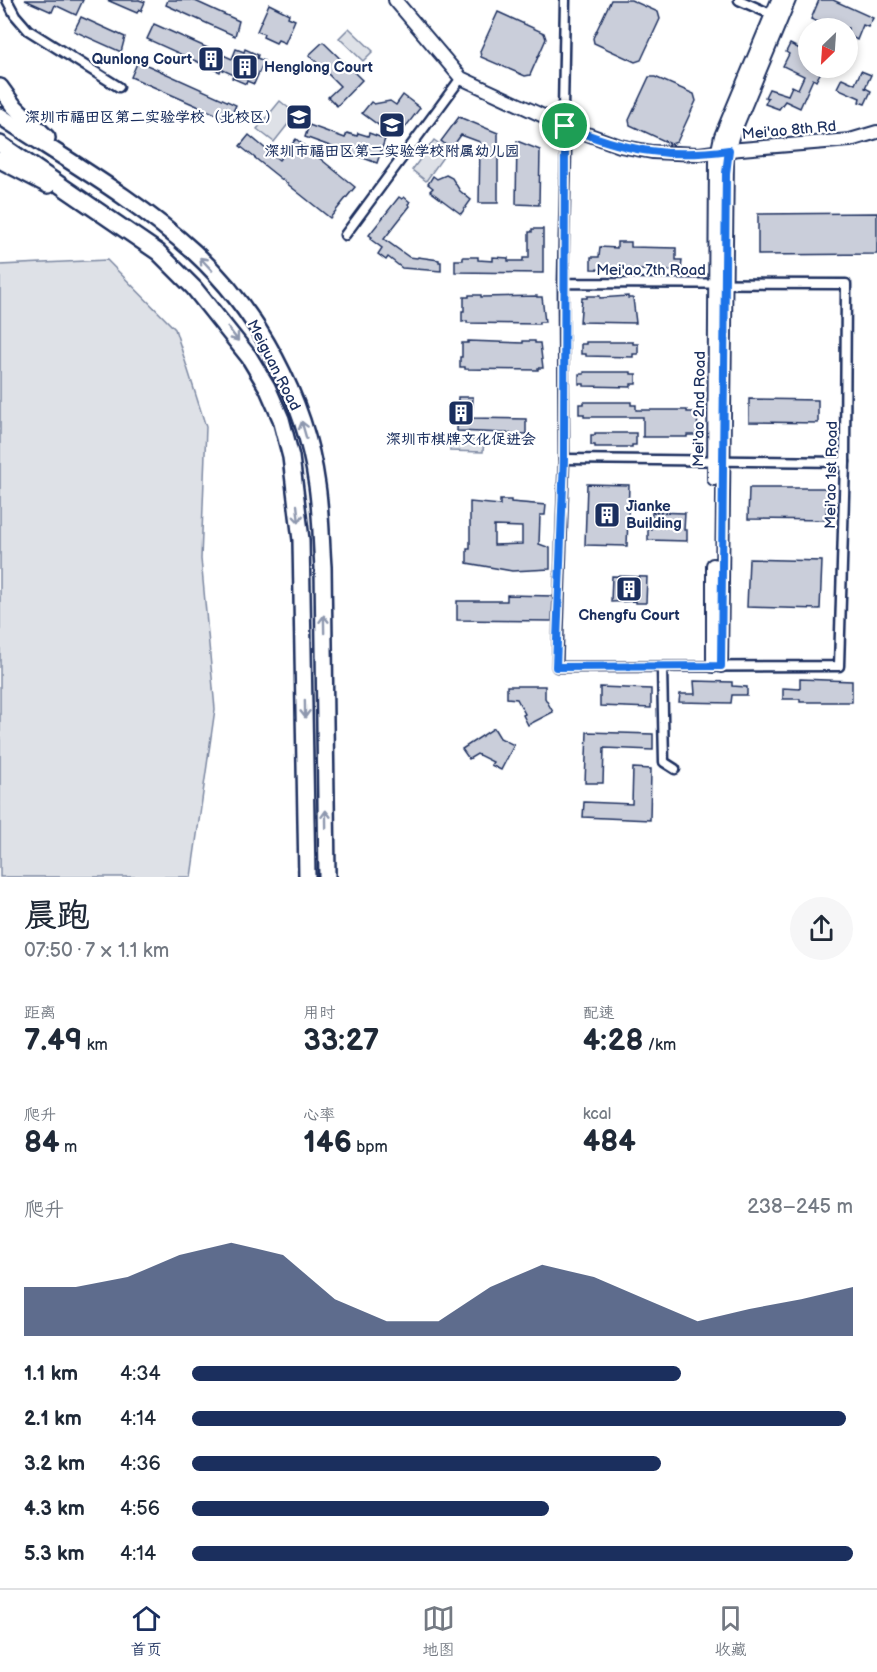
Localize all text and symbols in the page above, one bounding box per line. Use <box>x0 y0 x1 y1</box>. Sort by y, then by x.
north arrow <box>798 18 858 78</box>
map controls <box>798 18 858 78</box>
building icon: Qunlong Court <box>196 44 226 74</box>
place label: Qunlong Court <box>92 50 192 69</box>
building icon: Henglong Court <box>230 52 260 82</box>
place label: Henglong Court <box>264 58 373 77</box>
pin <box>539 100 590 151</box>
school or university icon: 深圳市福田区第二实验学校（北校区） <box>284 102 314 132</box>
place label: 深圳市福田区第二实验学校（北校区） <box>25 108 280 127</box>
icon: arrive <box>548 109 581 142</box>
school or university icon: 深圳市福田区第二实验学校附属幼儿园 <box>377 110 407 140</box>
street label: Mei'ao 8th Rd <box>741 117 837 144</box>
place label: 深圳市福田区第二实验学校附属幼儿园 <box>264 142 520 161</box>
one-way arrow <box>198 257 213 272</box>
street label: Mei'ao 7th Road <box>596 261 706 280</box>
street label: Meiguan Road <box>242 317 305 414</box>
one-way arrow <box>226 326 239 342</box>
street label: Mei'ao 2nd Road <box>689 351 710 467</box>
building icon: 深圳市棋牌文化促进会 <box>446 398 476 428</box>
one-way arrow <box>298 421 309 440</box>
street label: Mei'ao 1st Road <box>821 421 842 529</box>
place label: 深圳市棋牌文化促进会 <box>386 430 536 449</box>
place label: Jianke Building <box>626 497 682 533</box>
building icon: Jianke Building <box>592 500 622 530</box>
one-way arrow <box>293 504 304 524</box>
building icon: Chengfu Court <box>614 574 644 604</box>
place label: Chengfu Court <box>578 606 680 625</box>
one-way arrow <box>318 614 329 634</box>
one-way arrow <box>299 698 310 718</box>
one-way arrow <box>320 809 332 829</box>
text: 晨跑 <box>24 896 90 936</box>
button: share <box>790 897 853 960</box>
text: 07:50 · 7 × 1.1 km <box>24 939 169 963</box>
text: 距离 <box>24 1004 56 1023</box>
text: 用时 <box>303 1004 335 1023</box>
text: 配速 <box>583 1004 615 1023</box>
text: 7.49 <box>24 1023 82 1059</box>
text: 33:27 <box>303 1023 379 1059</box>
text: 4:28 <box>583 1023 644 1059</box>
text: km <box>82 1036 108 1055</box>
text: /km <box>644 1036 676 1055</box>
text: kcal <box>583 1105 611 1124</box>
text: 爬升 <box>24 1106 56 1125</box>
text: 心率 <box>303 1106 335 1125</box>
text: 484 <box>583 1124 636 1160</box>
text: 84 <box>24 1125 60 1161</box>
text: 146 <box>303 1125 352 1161</box>
text: m <box>60 1138 77 1157</box>
text: bpm <box>352 1138 388 1157</box>
text: 238–245 m <box>747 1195 853 1219</box>
text: 爬升 <box>24 1198 64 1222</box>
text: 1.1 km <box>24 1362 78 1386</box>
text: 4:34 <box>120 1362 161 1386</box>
text: 2.1 km <box>24 1407 82 1431</box>
text: 4:14 <box>120 1407 156 1431</box>
text: 3.2 km <box>24 1452 85 1476</box>
text: 4:36 <box>120 1452 161 1476</box>
text: 4.3 km <box>24 1497 85 1521</box>
text: 4:56 <box>120 1497 160 1521</box>
text: 5.3 km <box>24 1542 85 1566</box>
text: 4:14 <box>120 1542 156 1566</box>
tab: 首页 <box>130 1602 163 1660</box>
tab: 地图 <box>422 1602 455 1660</box>
tab: 收藏 <box>714 1602 747 1660</box>

